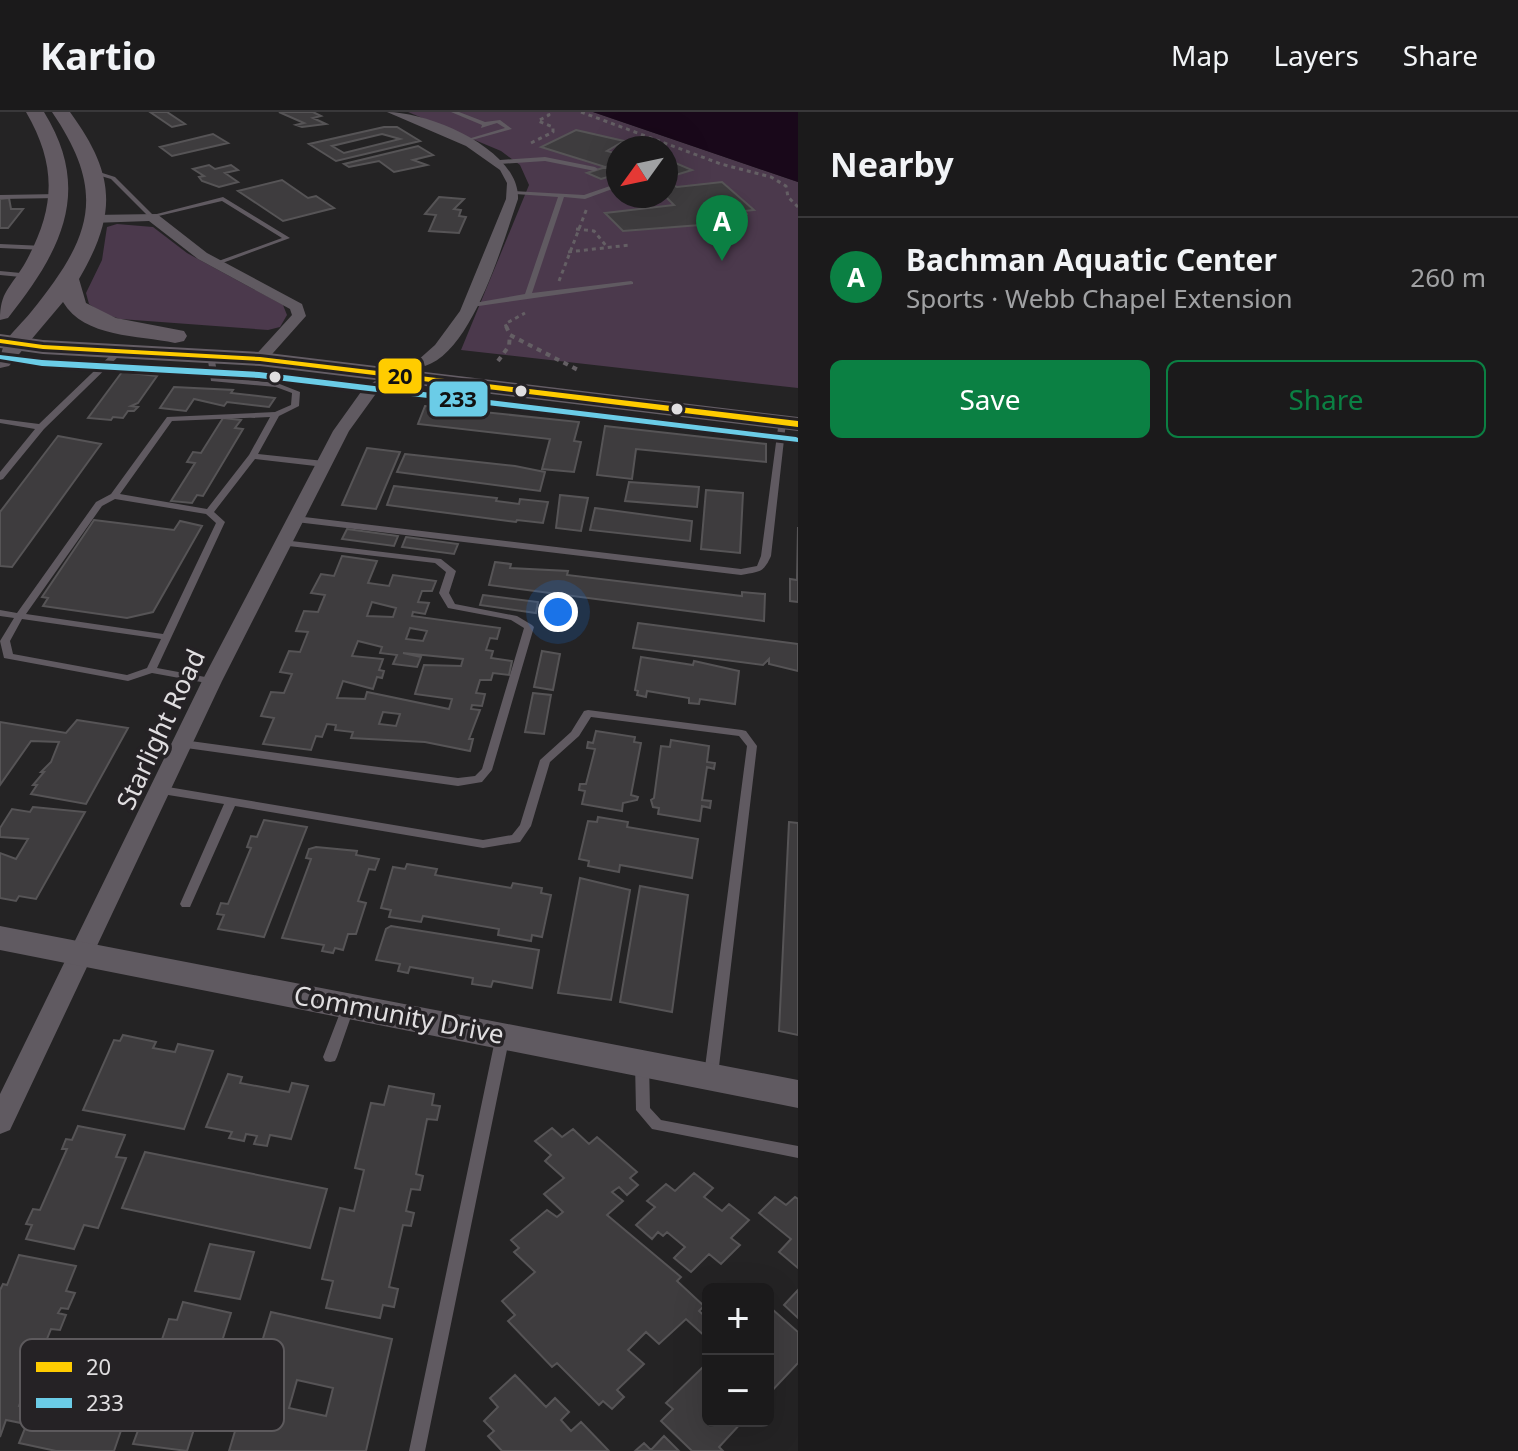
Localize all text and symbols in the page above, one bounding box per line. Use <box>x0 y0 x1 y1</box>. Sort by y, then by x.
text: Kartio <box>40 29 157 81</box>
text: Map <box>1171 36 1229 74</box>
text: Layers <box>1273 36 1359 74</box>
text: Share <box>1403 36 1478 74</box>
north arrow <box>606 136 678 208</box>
text: Nearby <box>830 141 954 187</box>
pin: A <box>696 195 748 261</box>
text: Bachman Aquatic Center <box>906 239 1277 280</box>
text: A <box>847 259 865 295</box>
text: 260 m <box>1410 259 1486 295</box>
text: Sports · Webb Chapel Extension <box>906 280 1293 316</box>
line badge: 20 <box>377 357 423 395</box>
text: 20 <box>387 360 413 390</box>
button: Save <box>830 360 1150 438</box>
button: Share <box>1166 360 1486 438</box>
unlabelled marker <box>267 369 283 385</box>
line badge: 233 <box>428 380 489 418</box>
text: 233 <box>439 383 477 413</box>
unlabelled marker <box>513 383 529 399</box>
unlabelled marker <box>669 401 685 417</box>
your location <box>538 592 578 632</box>
street label: Starlight Road <box>107 643 213 815</box>
street label: Community Drive <box>291 976 507 1052</box>
map controls <box>702 1283 774 1427</box>
button: + <box>702 1283 774 1355</box>
legend <box>20 1339 284 1431</box>
text: 20 <box>86 1351 111 1381</box>
button: − <box>702 1355 774 1427</box>
text: 233 <box>86 1387 124 1417</box>

